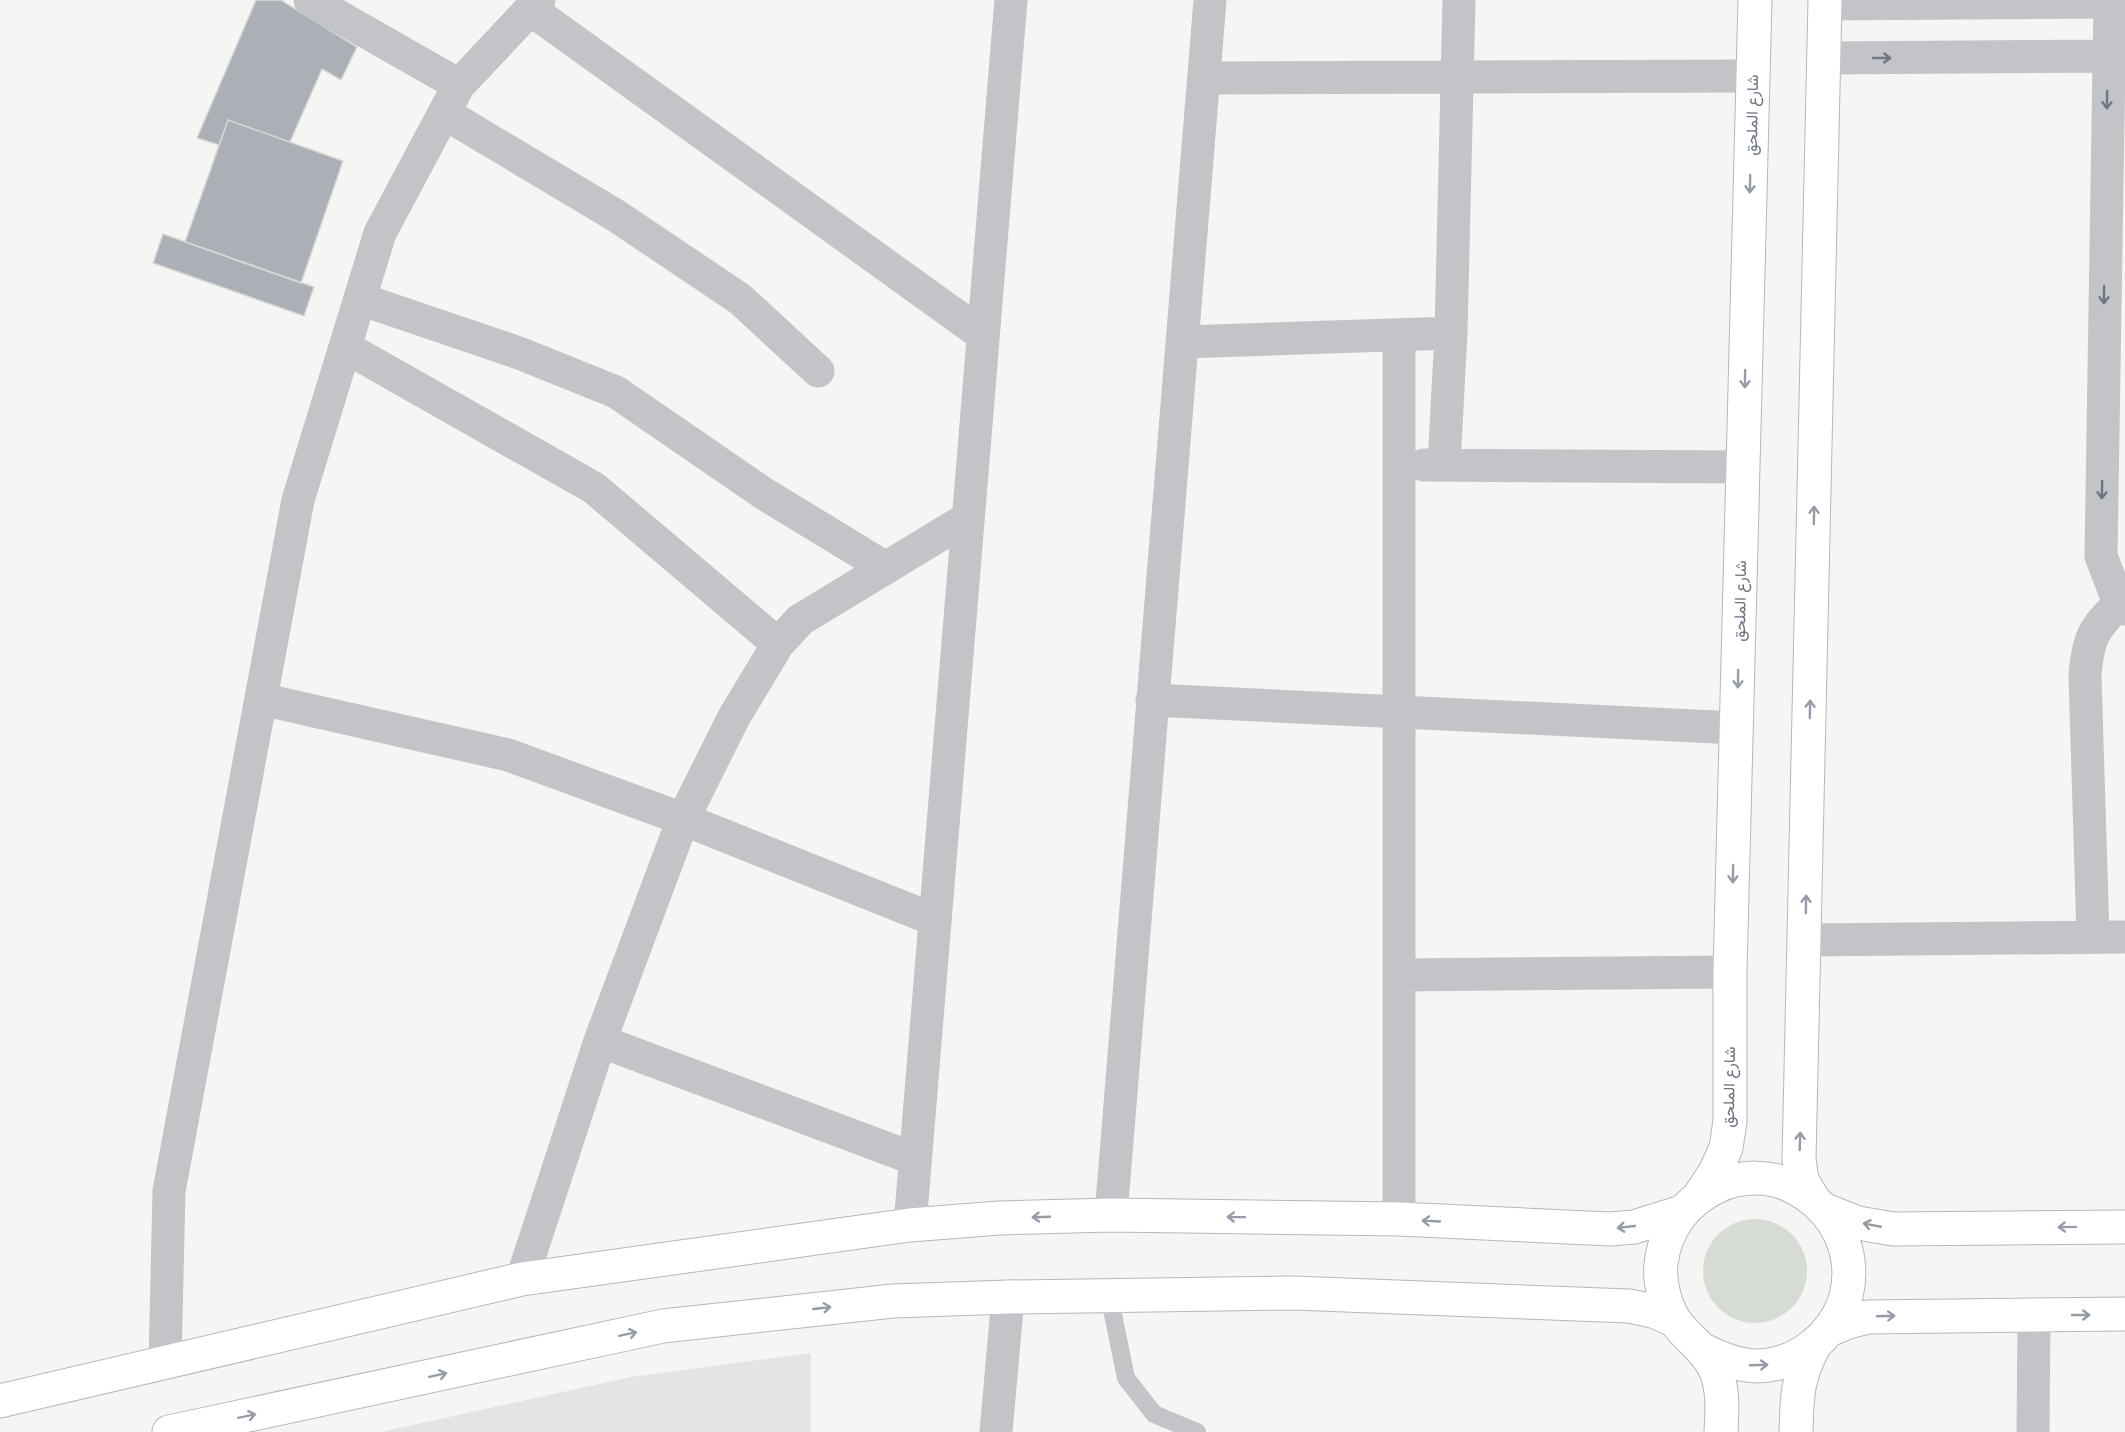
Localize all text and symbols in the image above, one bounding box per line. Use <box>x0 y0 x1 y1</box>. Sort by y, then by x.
one-way arrow <box>1871 52 1891 63</box>
street label: شارع الملحق <box>1743 74 1764 156</box>
one-way arrow <box>2102 90 2113 110</box>
one-way arrow <box>1745 174 1756 194</box>
one-way arrow <box>2099 285 2110 305</box>
one-way arrow <box>1740 369 1751 389</box>
one-way arrow <box>2096 480 2107 500</box>
one-way arrow <box>1808 505 1820 525</box>
street label: شارع الملحق <box>1731 560 1752 642</box>
one-way arrow <box>1732 669 1743 689</box>
one-way arrow <box>1804 700 1816 720</box>
one-way arrow <box>1727 864 1738 884</box>
one-way arrow <box>1801 895 1812 915</box>
street label: شارع الملحق <box>1720 1046 1741 1128</box>
one-way arrow <box>1794 1132 1806 1152</box>
one-way arrow <box>1032 1211 1052 1223</box>
one-way arrow <box>1226 1211 1246 1222</box>
one-way arrow <box>1421 1215 1441 1226</box>
one-way arrow <box>1863 1219 1882 1231</box>
one-way arrow <box>2057 1221 2077 1233</box>
one-way arrow <box>1616 1222 1636 1233</box>
one-way arrow <box>811 1302 831 1313</box>
one-way arrow <box>2070 1309 2090 1321</box>
one-way arrow <box>1875 1311 1895 1322</box>
one-way arrow <box>619 1327 638 1339</box>
one-way arrow <box>1748 1360 1768 1371</box>
one-way arrow <box>428 1369 447 1381</box>
one-way arrow <box>237 1410 257 1421</box>

